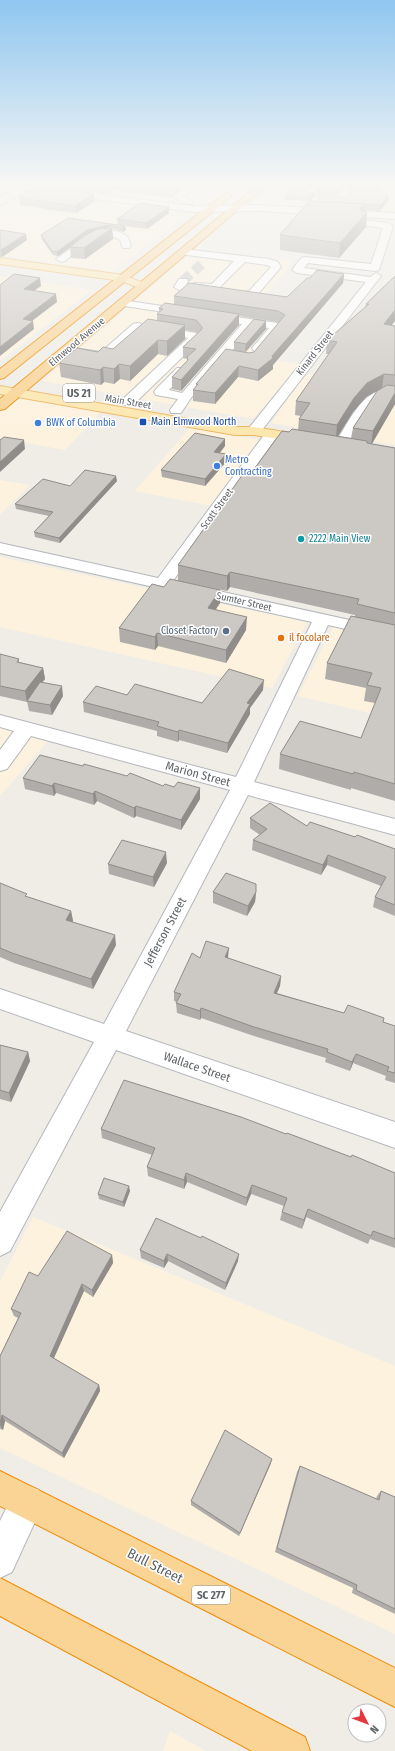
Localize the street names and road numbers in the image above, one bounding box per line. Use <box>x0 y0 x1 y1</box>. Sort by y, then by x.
street label: Elmwood Avenue <box>46 315 108 369</box>
street label: Kinard Street <box>294 328 337 378</box>
road number: US 21 <box>63 384 95 402</box>
street label: Main Street <box>104 392 153 412</box>
street label: Scott Street <box>198 486 236 532</box>
street label: Sumter Street <box>215 590 274 614</box>
street label: Marion Street <box>164 759 232 789</box>
street label: Jefferson Street <box>141 895 189 969</box>
street label: Wallace Street <box>162 1049 232 1085</box>
street label: Bull Street <box>124 1545 186 1587</box>
road number: SC 277 <box>192 1586 230 1604</box>

